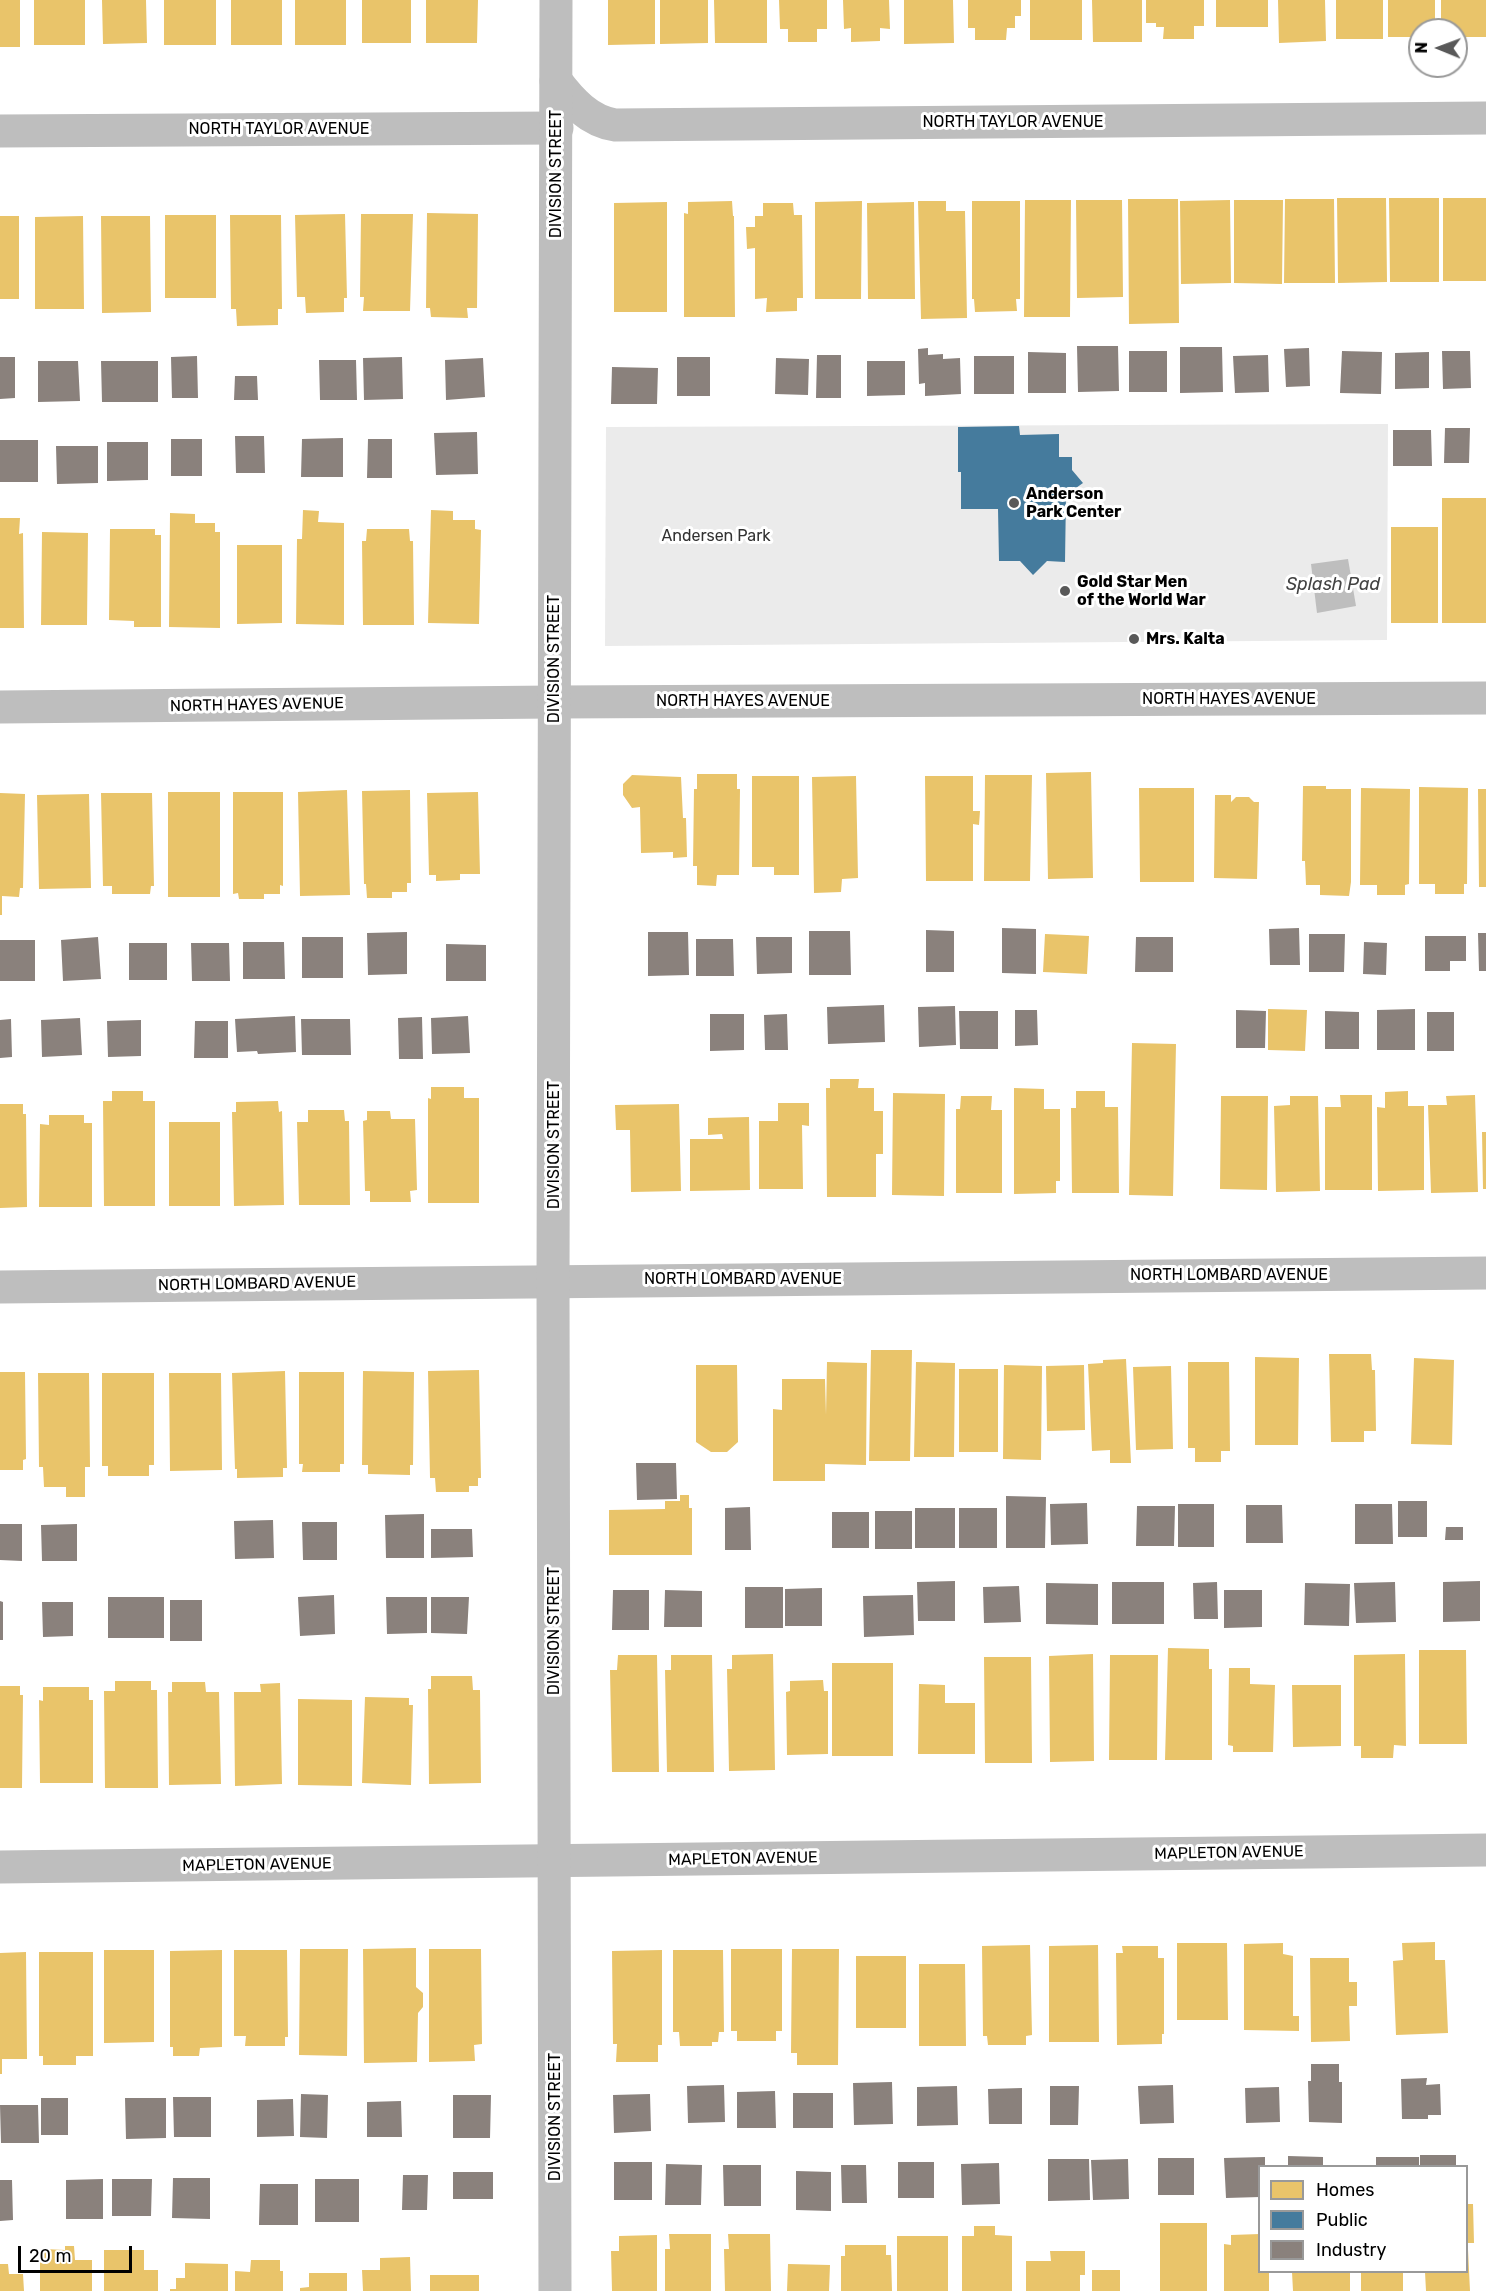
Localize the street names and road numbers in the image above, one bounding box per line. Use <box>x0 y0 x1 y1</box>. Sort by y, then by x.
street label: DIVISION STREET <box>546 110 566 238</box>
street label: NORTH TAYLOR AVENUE <box>922 112 1104 132</box>
street label: NORTH TAYLOR AVENUE <box>188 119 370 139</box>
street label: DIVISION STREET <box>544 595 564 723</box>
street label: NORTH HAYES AVENUE <box>1142 689 1316 709</box>
street label: NORTH HAYES AVENUE <box>656 691 830 711</box>
street label: NORTH HAYES AVENUE <box>170 694 344 716</box>
street label: DIVISION STREET <box>544 1081 564 1209</box>
street label: NORTH LOMBARD AVENUE <box>1130 1265 1328 1285</box>
street label: NORTH LOMBARD AVENUE <box>644 1269 842 1289</box>
street label: NORTH LOMBARD AVENUE <box>158 1273 356 1295</box>
street label: DIVISION STREET <box>544 1567 564 1695</box>
street label: MAPLETON AVENUE <box>1154 1842 1304 1864</box>
street label: MAPLETON AVENUE <box>668 1848 818 1870</box>
street label: MAPLETON AVENUE <box>182 1854 332 1876</box>
street label: DIVISION STREET <box>545 2053 565 2181</box>

